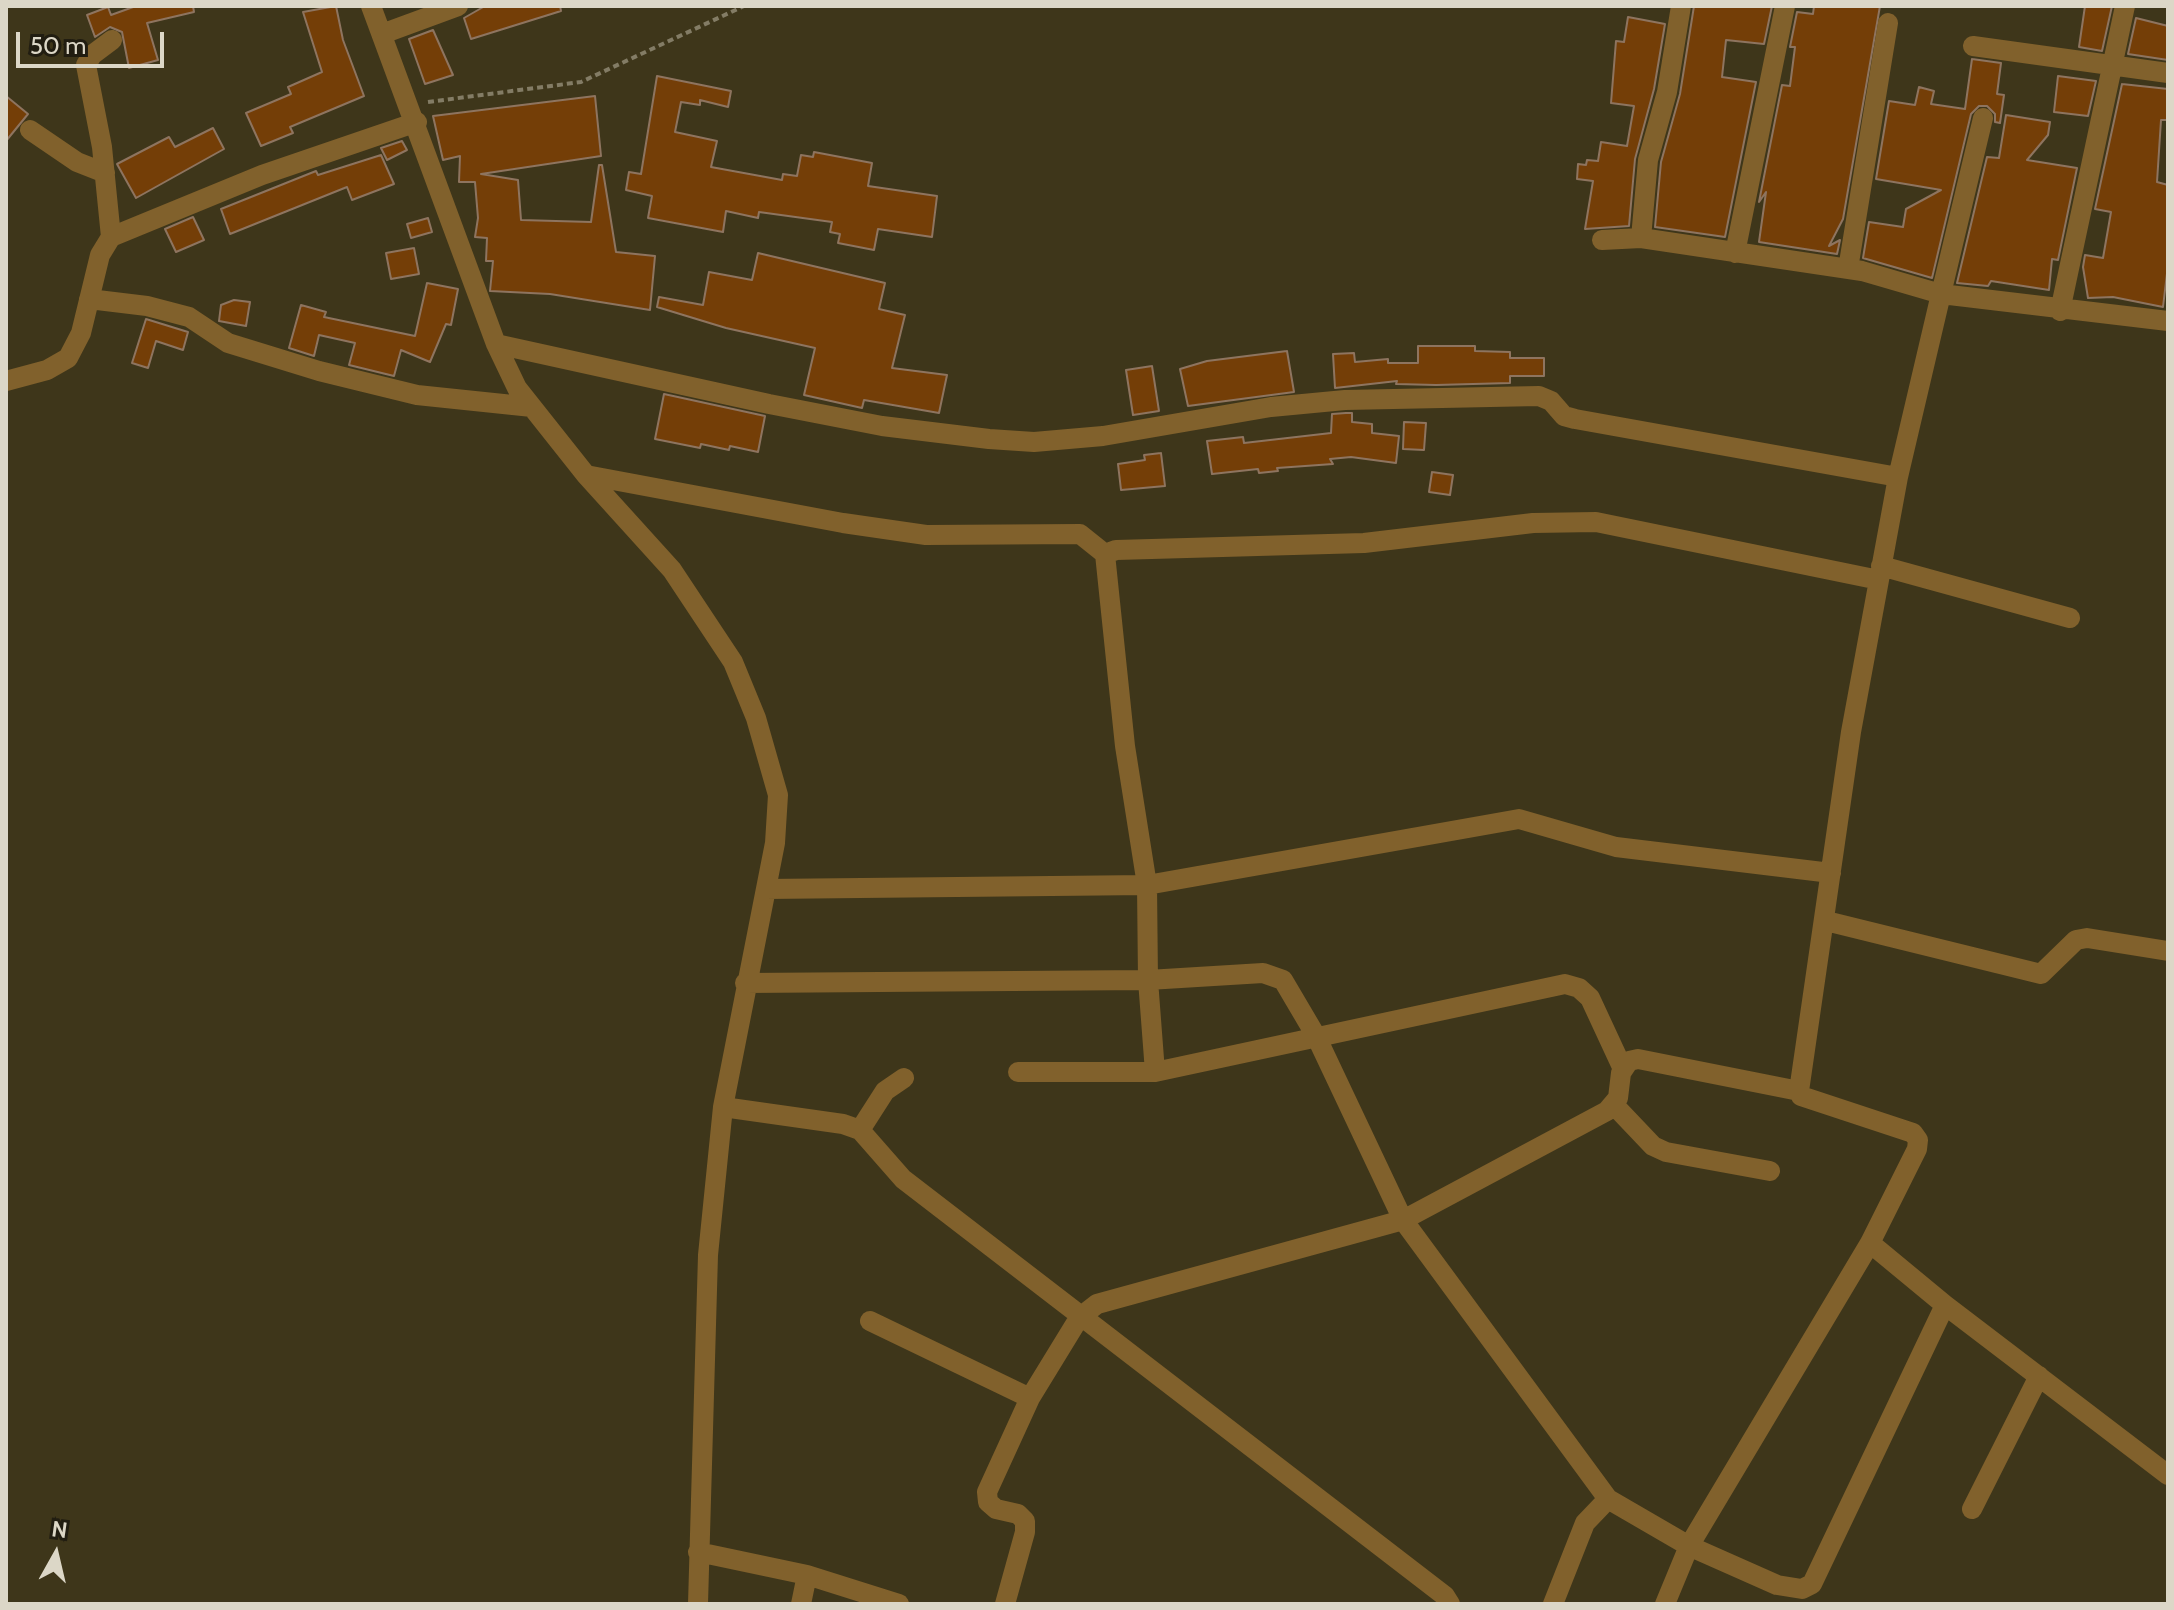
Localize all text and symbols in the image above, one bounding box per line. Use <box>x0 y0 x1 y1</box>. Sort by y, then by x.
scale bar <box>20 16 168 66</box>
text: 50 m <box>30 31 86 60</box>
north arrow <box>16 1514 96 1594</box>
text: N <box>50 1515 69 1544</box>

